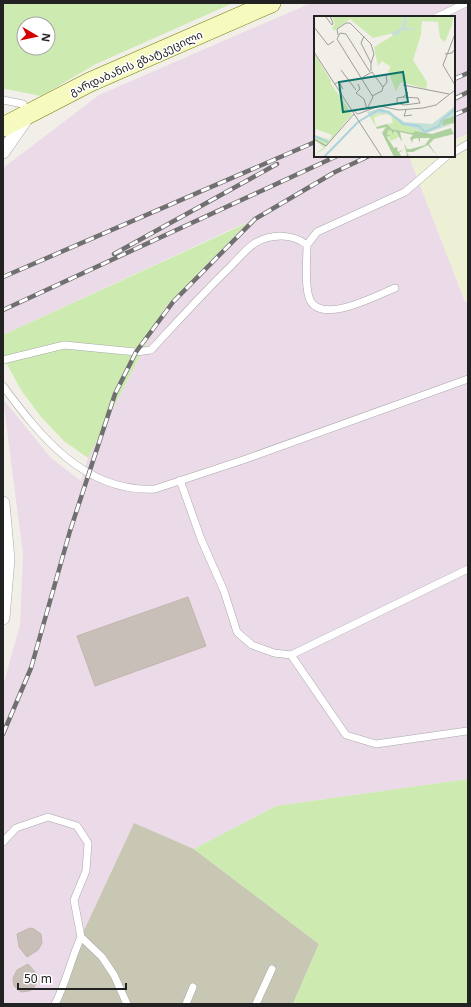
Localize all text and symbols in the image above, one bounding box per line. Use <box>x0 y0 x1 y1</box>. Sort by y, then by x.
north arrow <box>16 16 56 56</box>
inset map <box>314 16 455 157</box>
street label: გარდაბანის გზატკეცილი <box>67 26 205 99</box>
text: N <box>38 32 54 43</box>
scale bar <box>18 965 126 991</box>
text: 50 m <box>24 970 52 987</box>

